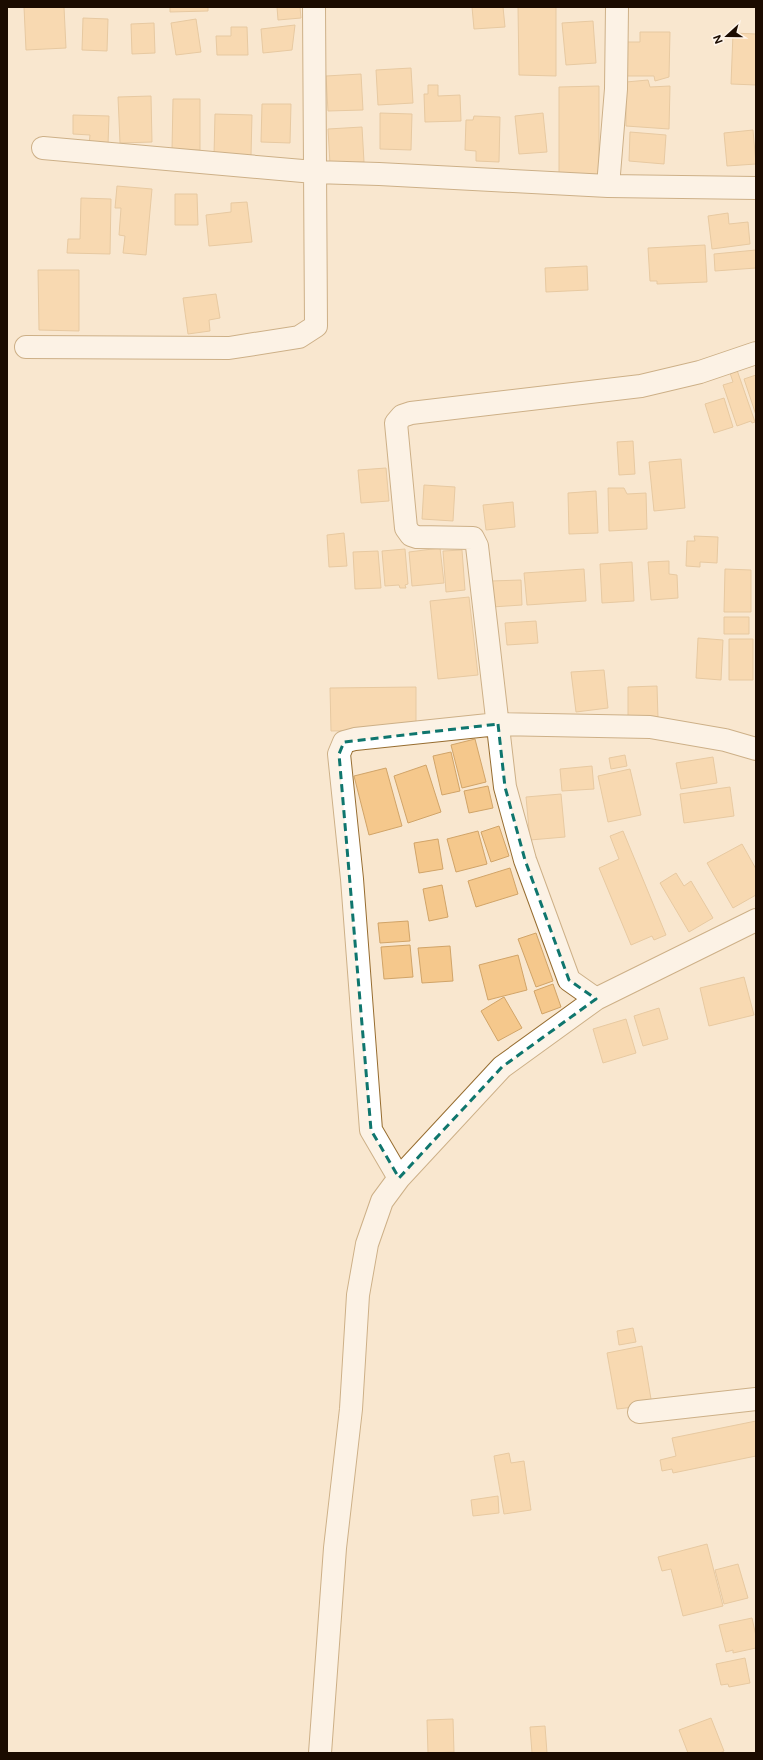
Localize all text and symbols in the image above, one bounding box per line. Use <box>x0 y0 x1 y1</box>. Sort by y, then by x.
north arrow <box>707 16 747 56</box>
text: N <box>711 33 726 46</box>

